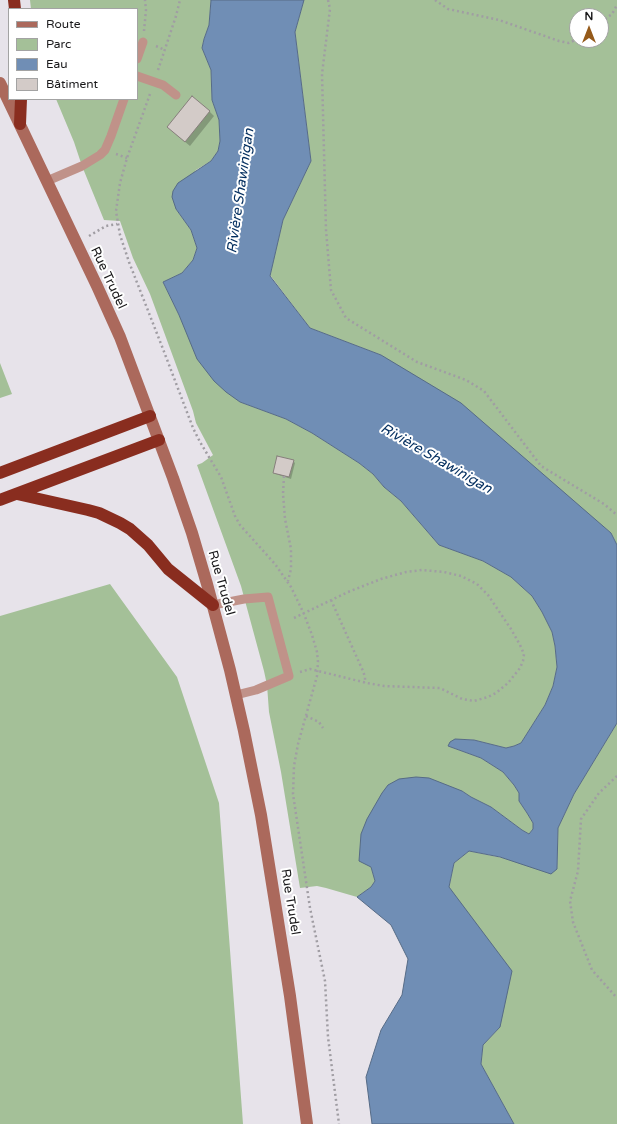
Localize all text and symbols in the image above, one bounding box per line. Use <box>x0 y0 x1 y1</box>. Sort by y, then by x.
legend <box>8 8 138 100</box>
north arrow <box>569 8 609 48</box>
text: N <box>585 10 593 23</box>
text: Route <box>46 17 80 31</box>
text: Parc <box>46 37 71 51</box>
text: Eau <box>46 57 68 71</box>
text: Bâtiment <box>46 77 98 91</box>
water label: Rivière Shawinigan <box>224 128 258 254</box>
street label: Rue Trudel <box>87 244 129 312</box>
water label: Rivière Shawinigan <box>377 420 495 498</box>
street label: Rue Trudel <box>204 549 238 617</box>
street label: Rue Trudel <box>277 868 303 936</box>

